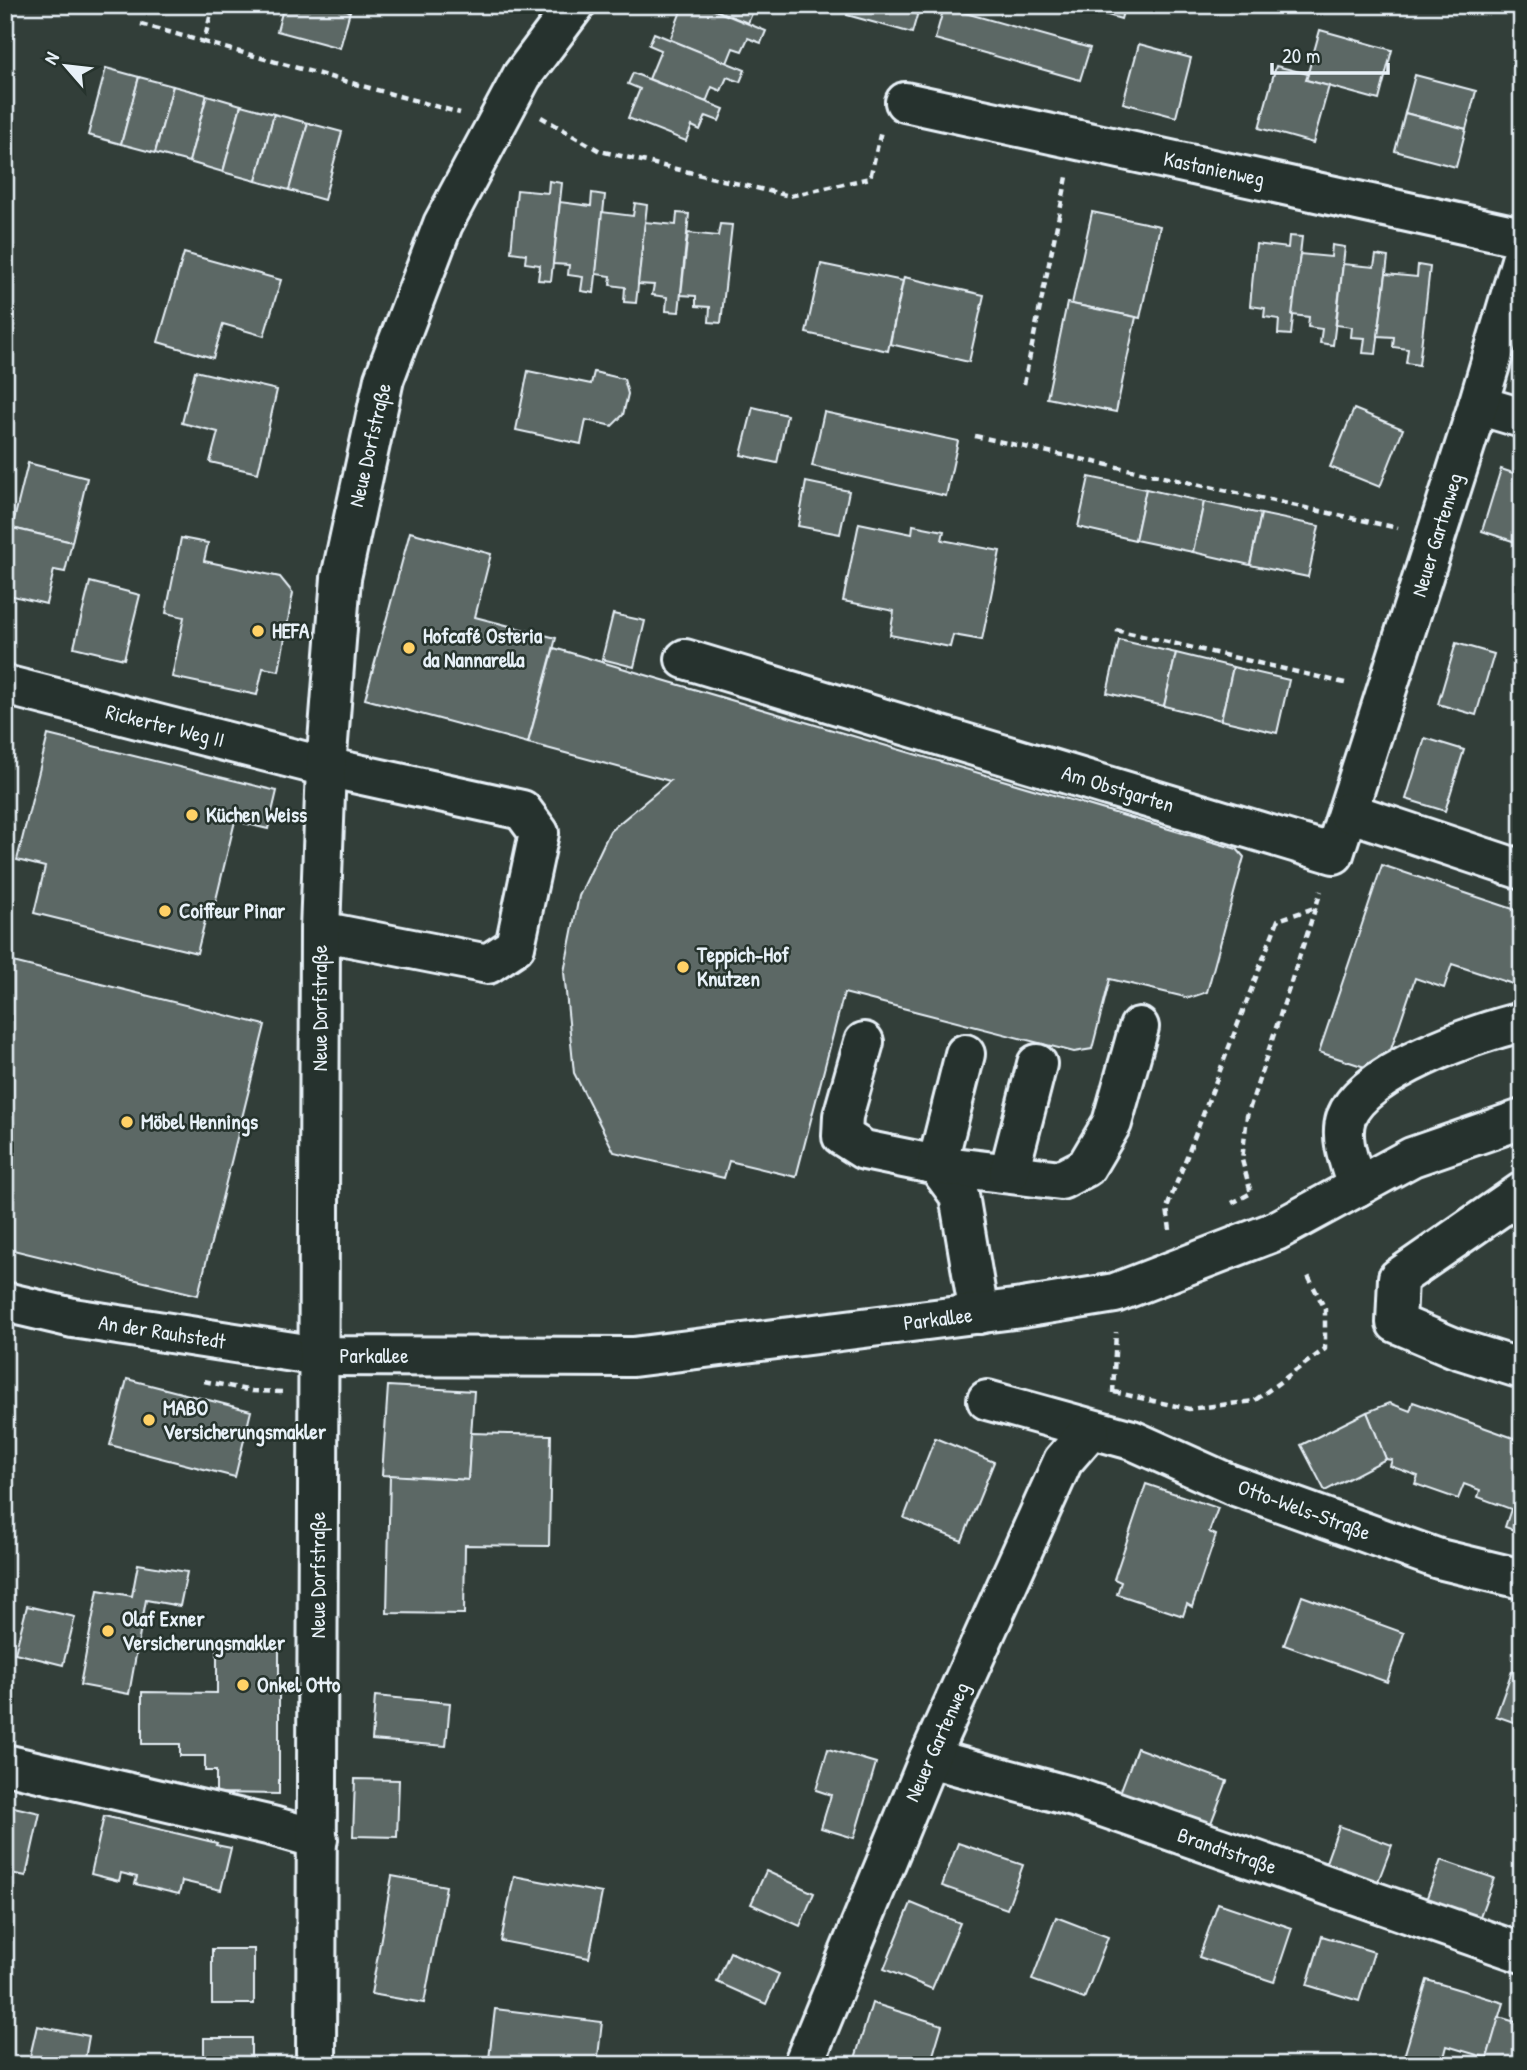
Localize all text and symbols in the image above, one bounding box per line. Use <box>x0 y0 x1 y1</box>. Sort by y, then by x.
north arrow <box>32 32 102 102</box>
scale bar <box>1272 32 1387 76</box>
text: 20 m <box>1282 41 1320 70</box>
text: N <box>37 47 65 69</box>
street label: Kastanienweg <box>1161 144 1267 193</box>
street label: Neue Dorfstraße <box>341 380 398 510</box>
street label: Neuer Gartenweg <box>1404 469 1469 600</box>
place label: HEFA <box>272 616 310 645</box>
place label: Hofcafé Osteria da Nannarella <box>423 621 543 674</box>
marker: HEFA <box>250 623 266 639</box>
marker: Hofcafé Osteria da Nannarella <box>401 640 417 656</box>
street label: Rickerter Weg II <box>103 697 228 754</box>
street label: Am Obstgarten <box>1059 758 1178 819</box>
place label: Küchen Weiss <box>206 800 307 829</box>
marker: Küchen Weiss <box>184 807 200 823</box>
place label: Coiffeur Pinar <box>179 896 286 925</box>
marker: Coiffeur Pinar <box>157 903 173 919</box>
place label: Teppich-Hof Knutzen <box>696 940 790 993</box>
street label: Neue Dorfstraße <box>305 945 334 1071</box>
marker: Teppich-Hof Knutzen <box>675 959 691 975</box>
place label: Möbel Hennings <box>141 1107 258 1137</box>
marker: Möbel Hennings <box>119 1114 135 1130</box>
street label: Parkallee <box>902 1300 974 1337</box>
street label: An der Rauhstedt <box>97 1307 228 1356</box>
street label: Parkallee <box>339 1341 409 1370</box>
place label: MABO Versicherungsmakler <box>163 1393 327 1447</box>
marker: MABO Versicherungsmakler <box>141 1412 157 1428</box>
street label: Otto-Wels-Straße <box>1234 1472 1375 1547</box>
street label: Neue Dorfstraße <box>303 1512 332 1638</box>
place label: Olaf Exner Versicherungsmakler <box>122 1604 286 1658</box>
marker: Olaf Exner Versicherungsmakler <box>100 1623 116 1639</box>
place label: Onkel Otto <box>257 1670 341 1699</box>
marker: Onkel Otto <box>235 1677 251 1693</box>
street label: Neuer Gartenweg <box>897 1677 976 1806</box>
street label: Brandtstraße <box>1174 1820 1281 1881</box>

